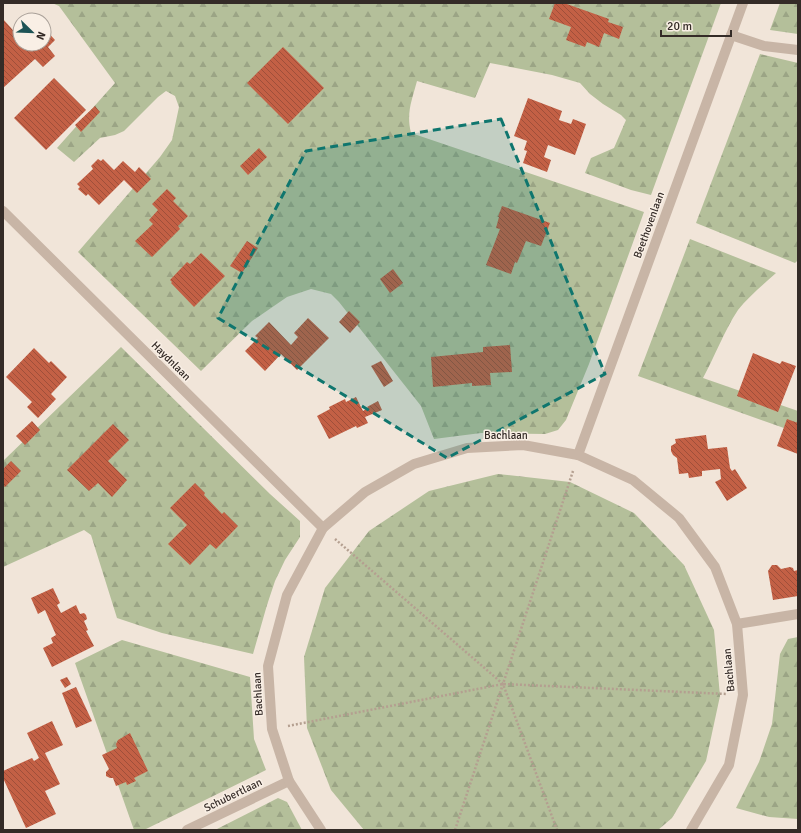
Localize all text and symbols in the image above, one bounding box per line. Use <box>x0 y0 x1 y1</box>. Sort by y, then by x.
north arrow <box>12 12 52 52</box>
scale bar <box>661 12 731 38</box>
text: 20 m <box>667 19 692 34</box>
text: N <box>33 30 48 42</box>
street label: Beethovenlaan <box>631 190 667 260</box>
street label: Haydnlaan <box>149 339 193 383</box>
street label: Bachlaan <box>484 429 528 442</box>
street label: Bachlaan <box>721 648 737 692</box>
street label: Bachlaan <box>250 672 266 716</box>
street label: Schubertlaan <box>202 775 264 815</box>

